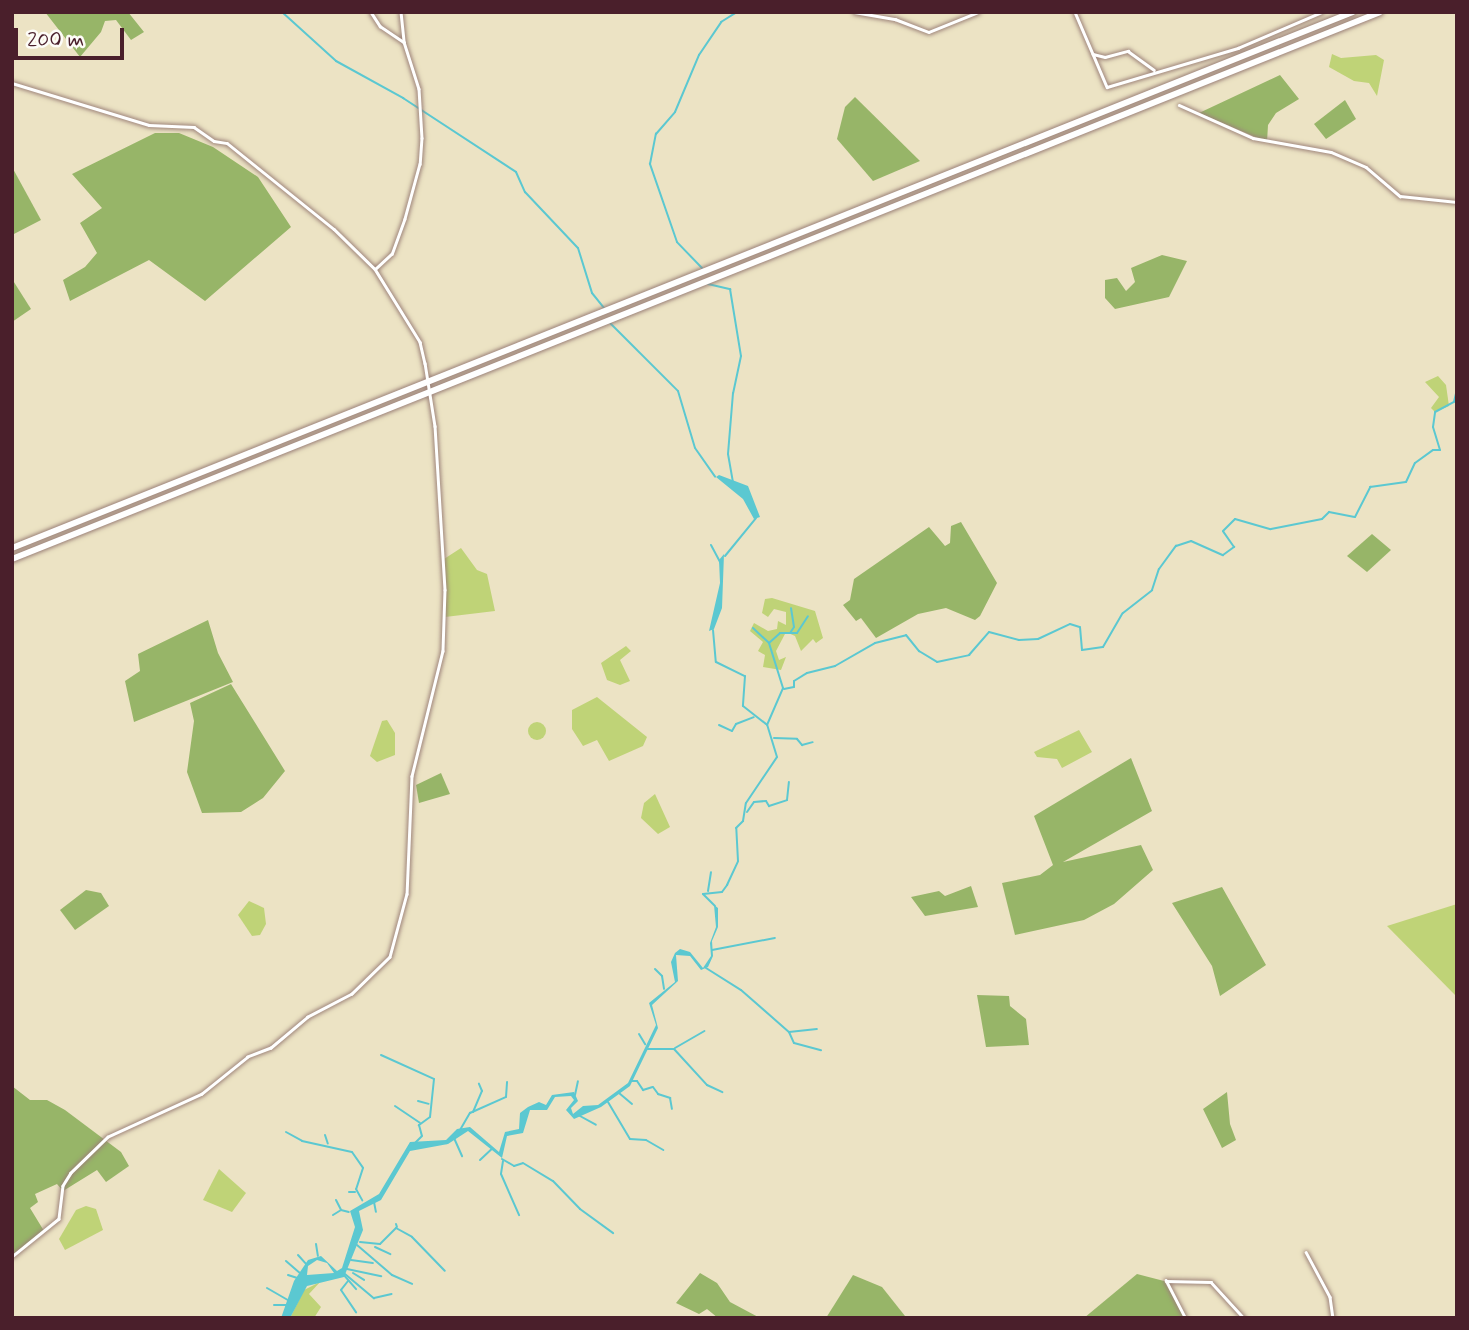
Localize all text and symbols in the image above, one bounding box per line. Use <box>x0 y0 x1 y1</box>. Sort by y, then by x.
scale bar <box>18 14 128 58</box>
text: 200 m <box>27 26 84 54</box>

